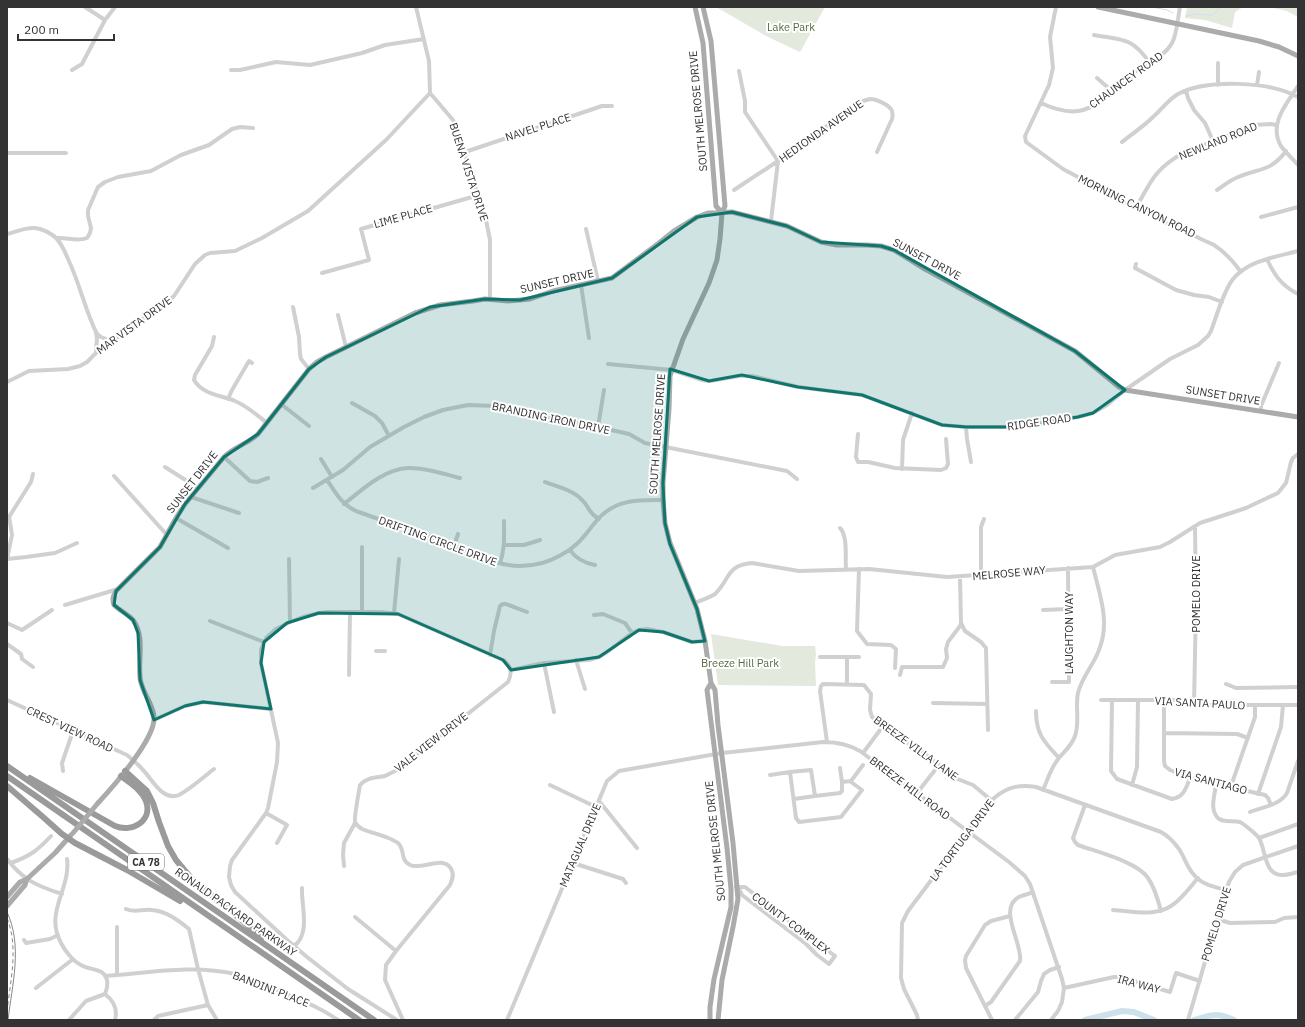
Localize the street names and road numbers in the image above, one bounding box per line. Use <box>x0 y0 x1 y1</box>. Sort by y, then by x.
street label: CHAUNCEY ROAD <box>1086 49 1166 111</box>
street label: SOUTH MELROSE DRIVE <box>686 50 710 172</box>
street label: HEDIONDA AVENUE <box>776 97 866 165</box>
street label: NAVEL PLACE <box>503 110 573 144</box>
street label: NEWLAND ROAD <box>1177 119 1259 163</box>
street label: BUENA VISTA DRIVE <box>446 121 492 223</box>
street label: MORNING CANYON ROAD <box>1076 171 1198 241</box>
street label: LIME PLACE <box>372 201 434 231</box>
street label: SUNSET DRIVE <box>890 235 964 283</box>
street label: SUNSET DRIVE <box>519 266 595 296</box>
street label: MAR VISTA DRIVE <box>93 293 175 357</box>
street label: SOUTH MELROSE DRIVE <box>646 373 668 495</box>
street label: SUNSET DRIVE <box>1185 382 1261 408</box>
street label: BRANDING IRON DRIVE <box>491 399 611 437</box>
street label: RIDGE ROAD <box>1006 411 1072 433</box>
street label: SUNSET DRIVE <box>163 448 221 516</box>
street label: DRIFTING CIRCLE DRIVE <box>377 513 499 569</box>
street label: POMELO DRIVE <box>1189 555 1203 633</box>
street label: MELROSE WAY <box>972 563 1047 583</box>
street label: LAUGHTON WAY <box>1062 591 1076 674</box>
street label: VIA SANTA PAULO <box>1154 694 1246 712</box>
street label: CREST VIEW ROAD <box>24 703 116 755</box>
street label: VALE VIEW DRIVE <box>391 709 471 775</box>
street label: BREEZE VILLA LANE <box>871 713 961 783</box>
street label: BREEZE HILL ROAD <box>867 753 953 823</box>
street label: VIA SANTIAGO <box>1173 765 1249 798</box>
street label: SOUTH MELROSE DRIVE <box>702 780 728 902</box>
street label: LA TORTUGA DRIVE <box>927 796 997 884</box>
street label: MATAGUAL DRIVE <box>556 801 604 889</box>
road number: CA 78 <box>128 854 164 870</box>
street label: RONALD PACKARD PARKWAY <box>172 864 300 960</box>
street label: POMELO DRIVE <box>1198 885 1234 963</box>
street label: COUNTY COMPLEX <box>749 889 833 957</box>
street label: BANDINI PLACE <box>231 968 311 1010</box>
street label: IRA WAY <box>1116 972 1162 997</box>

